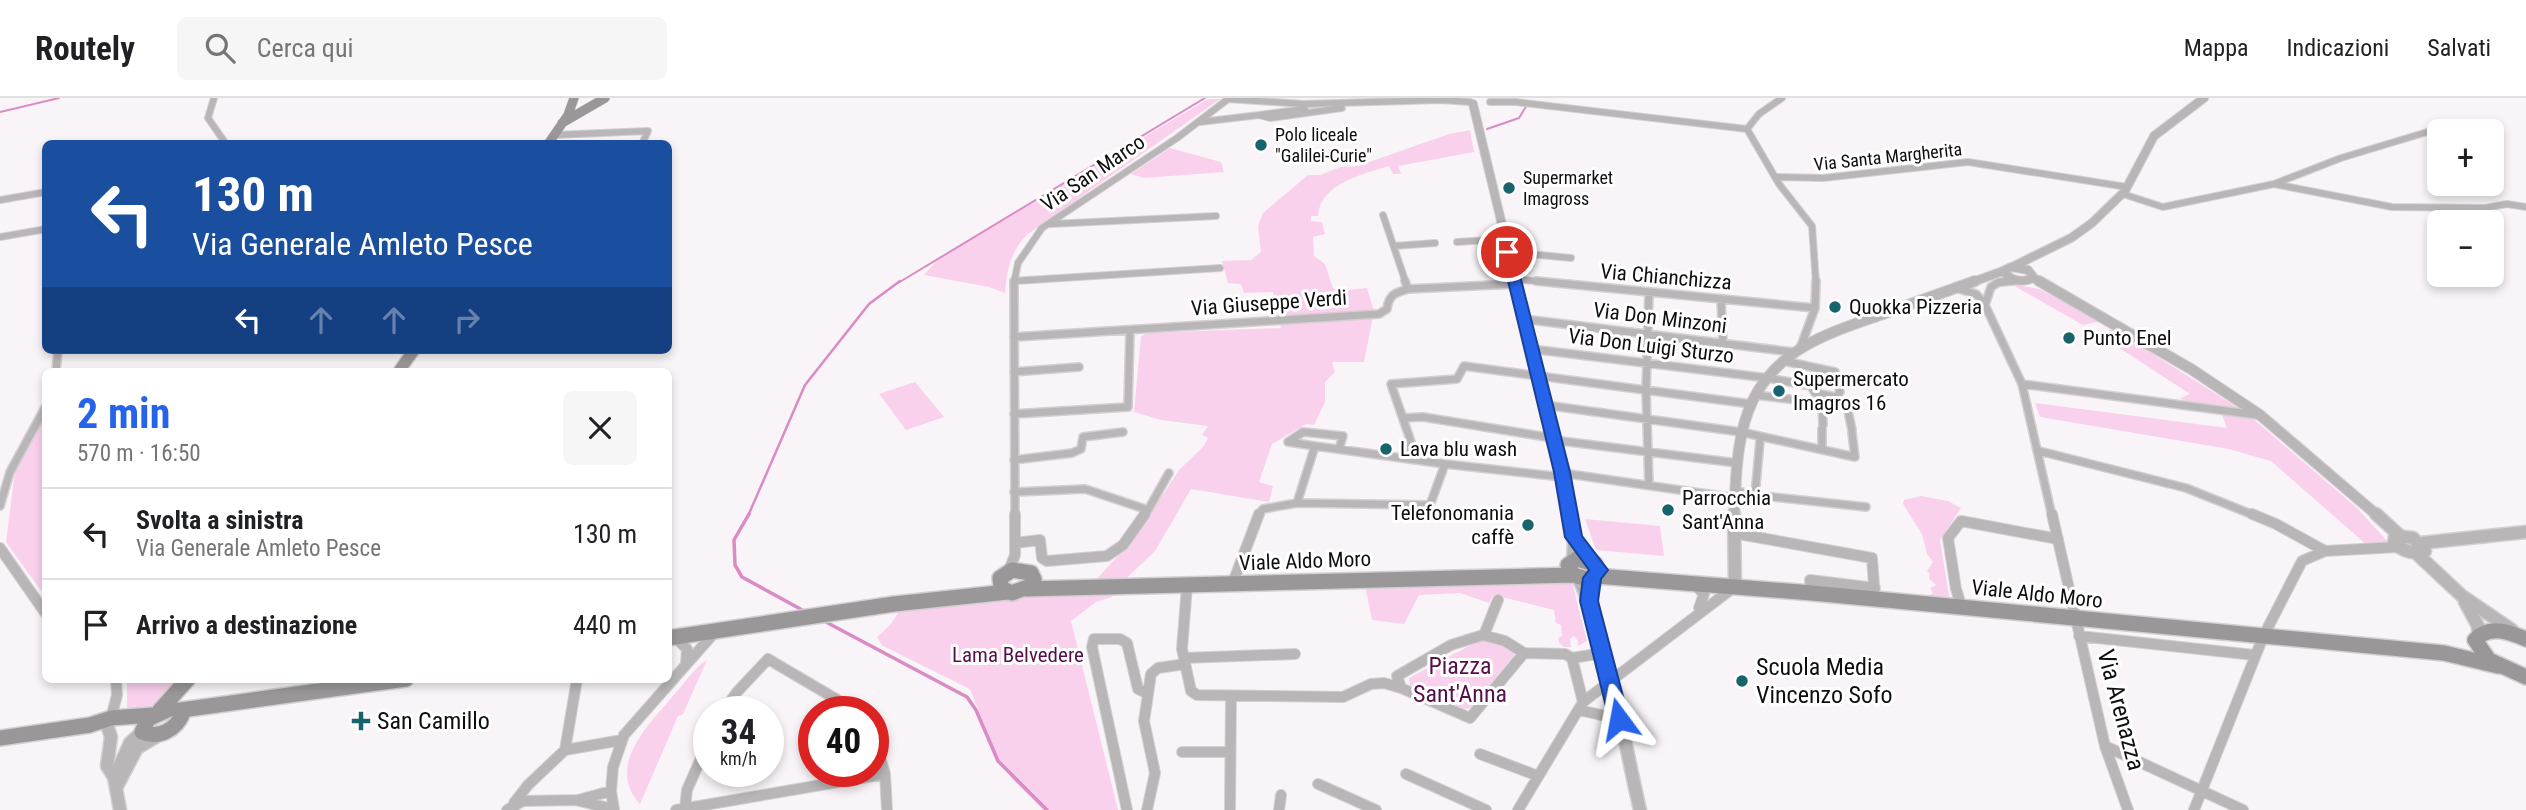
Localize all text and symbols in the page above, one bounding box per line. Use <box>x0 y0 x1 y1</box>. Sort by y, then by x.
search box <box>177 17 667 80</box>
text: Routely <box>35 29 135 68</box>
icon: search <box>201 29 239 67</box>
text: Cerca qui <box>257 33 353 63</box>
text: Mappa <box>2184 34 2249 62</box>
text: Indicazioni <box>2287 34 2389 62</box>
text: Salvati <box>2427 34 2491 62</box>
map controls <box>2427 119 2504 287</box>
button: + <box>2427 119 2504 196</box>
place label: Polo liceale "Galilei-Curie" <box>1275 124 1372 166</box>
street label: Via San Marco <box>1037 130 1149 216</box>
marker: Polo liceale "Galilei-Curie" <box>1253 137 1269 153</box>
street label: Via Santa Margherita <box>1813 138 1963 175</box>
text: 130 m <box>192 166 314 223</box>
place label: Supermarket Imagross <box>1523 167 1613 209</box>
icon: left <box>77 168 168 259</box>
marker: Supermarket Imagross <box>1501 180 1517 196</box>
button: − <box>2427 210 2504 287</box>
pin <box>1477 222 1537 282</box>
text: Via Generale Amleto Pesce <box>192 225 533 263</box>
icon: arrive <box>1488 233 1526 271</box>
street label: Via Chianchizza <box>1599 259 1733 295</box>
street label: Via Giuseppe Verdi <box>1190 286 1348 320</box>
place label: Quokka Pizzeria <box>1849 295 1982 319</box>
street label: Via Don Minzoni <box>1592 298 1728 338</box>
marker: Quokka Pizzeria <box>1827 299 1843 315</box>
icon: left <box>229 301 267 339</box>
icon: ahead <box>302 301 340 339</box>
icon: ahead <box>375 301 413 339</box>
icon: right <box>448 301 486 339</box>
street label: Via Don Luigi Sturzo <box>1567 324 1735 368</box>
place label: Punto Enel <box>2083 326 2172 350</box>
marker: Punto Enel <box>2061 330 2077 346</box>
place label: Supermercato Imagros 16 <box>1793 367 1909 415</box>
marker: Supermercato Imagros 16 <box>1771 383 1787 399</box>
text: 2 min <box>77 389 170 438</box>
button: close <box>563 391 637 465</box>
place label: Lava blu wash <box>1400 437 1517 461</box>
text: 570 m · 16:50 <box>77 440 201 467</box>
marker: Lava blu wash <box>1378 441 1394 457</box>
place label: Parrocchia Sant'Anna <box>1682 486 1771 534</box>
place label: Telefonomania caffè <box>1391 501 1514 549</box>
marker: Parrocchia Sant'Anna <box>1660 502 1676 518</box>
text: Svolta a sinistra <box>136 505 303 535</box>
icon: left <box>77 515 115 553</box>
marker: Telefonomania caffè <box>1520 517 1536 533</box>
text: 130 m <box>573 519 637 549</box>
text: Via Generale Amleto Pesce <box>136 535 381 562</box>
street label: Viale Aldo Moro <box>1239 547 1371 575</box>
street label: Viale Aldo Moro <box>1970 575 2104 613</box>
icon: arrive <box>77 606 115 644</box>
text: Arrivo a destinazione <box>136 610 357 640</box>
text: 440 m <box>573 610 637 640</box>
park label: Lama Belvedere <box>952 643 1084 667</box>
street label: Via Arenazza <box>2091 647 2151 773</box>
park label: Piazza Sant'Anna <box>1413 652 1507 708</box>
place label: Scuola Media Vincenzo Sofo <box>1756 653 1893 709</box>
marker: Scuola Media Vincenzo Sofo <box>1734 673 1750 689</box>
position arrow <box>1582 682 1656 756</box>
speed limit sign: 40 <box>798 696 889 787</box>
place label: San Camillo <box>377 707 490 735</box>
marker: San Camillo <box>351 711 371 731</box>
text: 34 <box>721 712 756 753</box>
text: km/h <box>720 748 757 769</box>

